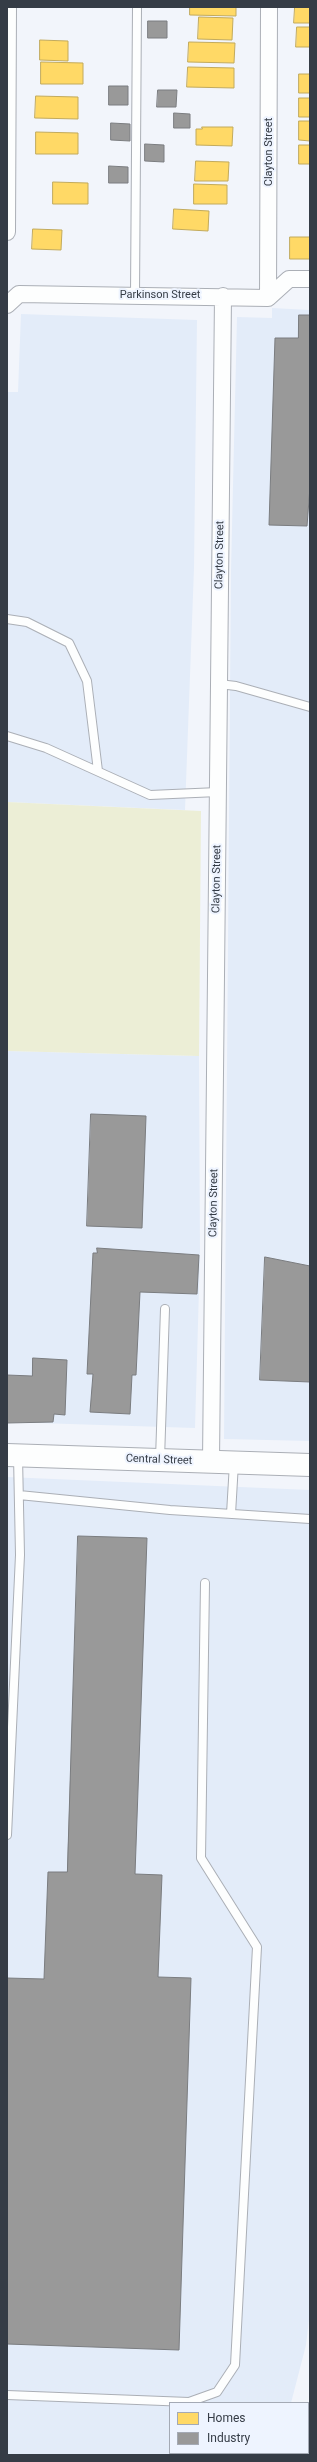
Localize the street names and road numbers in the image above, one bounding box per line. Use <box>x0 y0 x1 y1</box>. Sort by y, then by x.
street label: Clayton Street <box>262 118 276 186</box>
street label: Parkinson Street <box>120 288 200 302</box>
street label: Clayton Street <box>213 521 227 589</box>
street label: Clayton Street <box>210 845 224 913</box>
street label: Clayton Street <box>207 1169 221 1237</box>
street label: Central Street <box>125 1452 193 1468</box>

